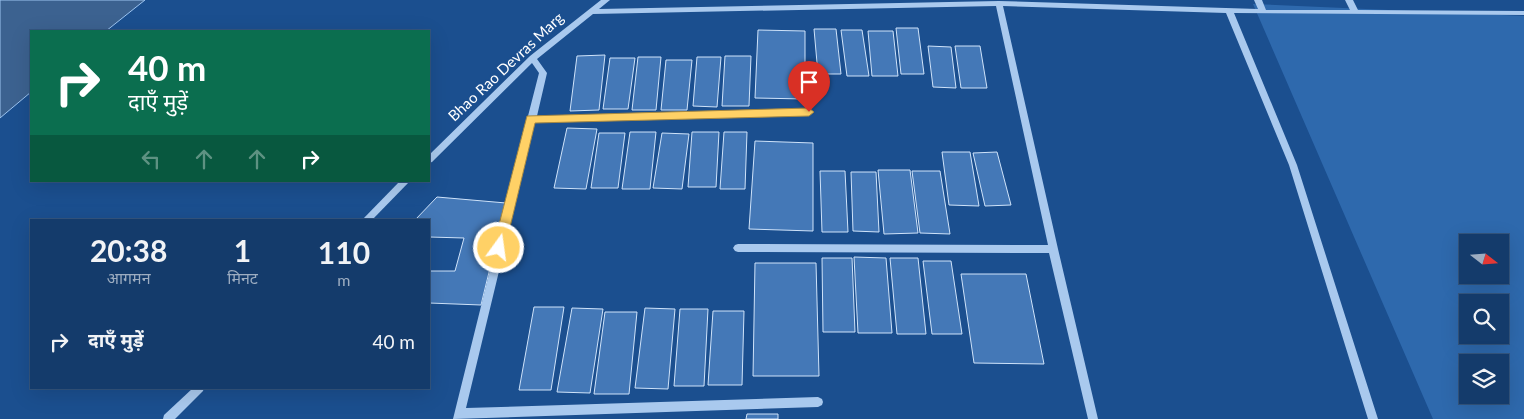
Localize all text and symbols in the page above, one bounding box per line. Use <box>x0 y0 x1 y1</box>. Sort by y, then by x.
street label: Bhao Rao Devras Marg <box>444 8 567 124</box>
text: 40 m <box>128 46 206 88</box>
icon: right <box>45 50 110 115</box>
pin <box>788 61 830 112</box>
icon: arrive <box>795 68 823 96</box>
text: दाएँ मुड़ें <box>128 88 188 115</box>
icon: left <box>137 145 165 173</box>
icon: ahead <box>190 145 218 173</box>
icon: ahead <box>243 145 271 173</box>
icon: right <box>296 145 324 173</box>
position arrow <box>472 221 524 273</box>
text: 20:38 <box>90 232 167 268</box>
text: 1 <box>234 232 251 268</box>
text: 110 <box>318 234 370 270</box>
north arrow <box>1459 234 1509 284</box>
map controls <box>1459 234 1509 404</box>
text: आगमन <box>107 268 151 287</box>
text: मिनट <box>227 268 258 287</box>
text: m <box>337 270 351 289</box>
button: search <box>1459 294 1509 344</box>
icon: right <box>45 328 73 356</box>
text: दाएँ मुड़ें <box>88 328 144 351</box>
text: 40 m <box>372 330 415 353</box>
button: layers <box>1459 354 1509 404</box>

